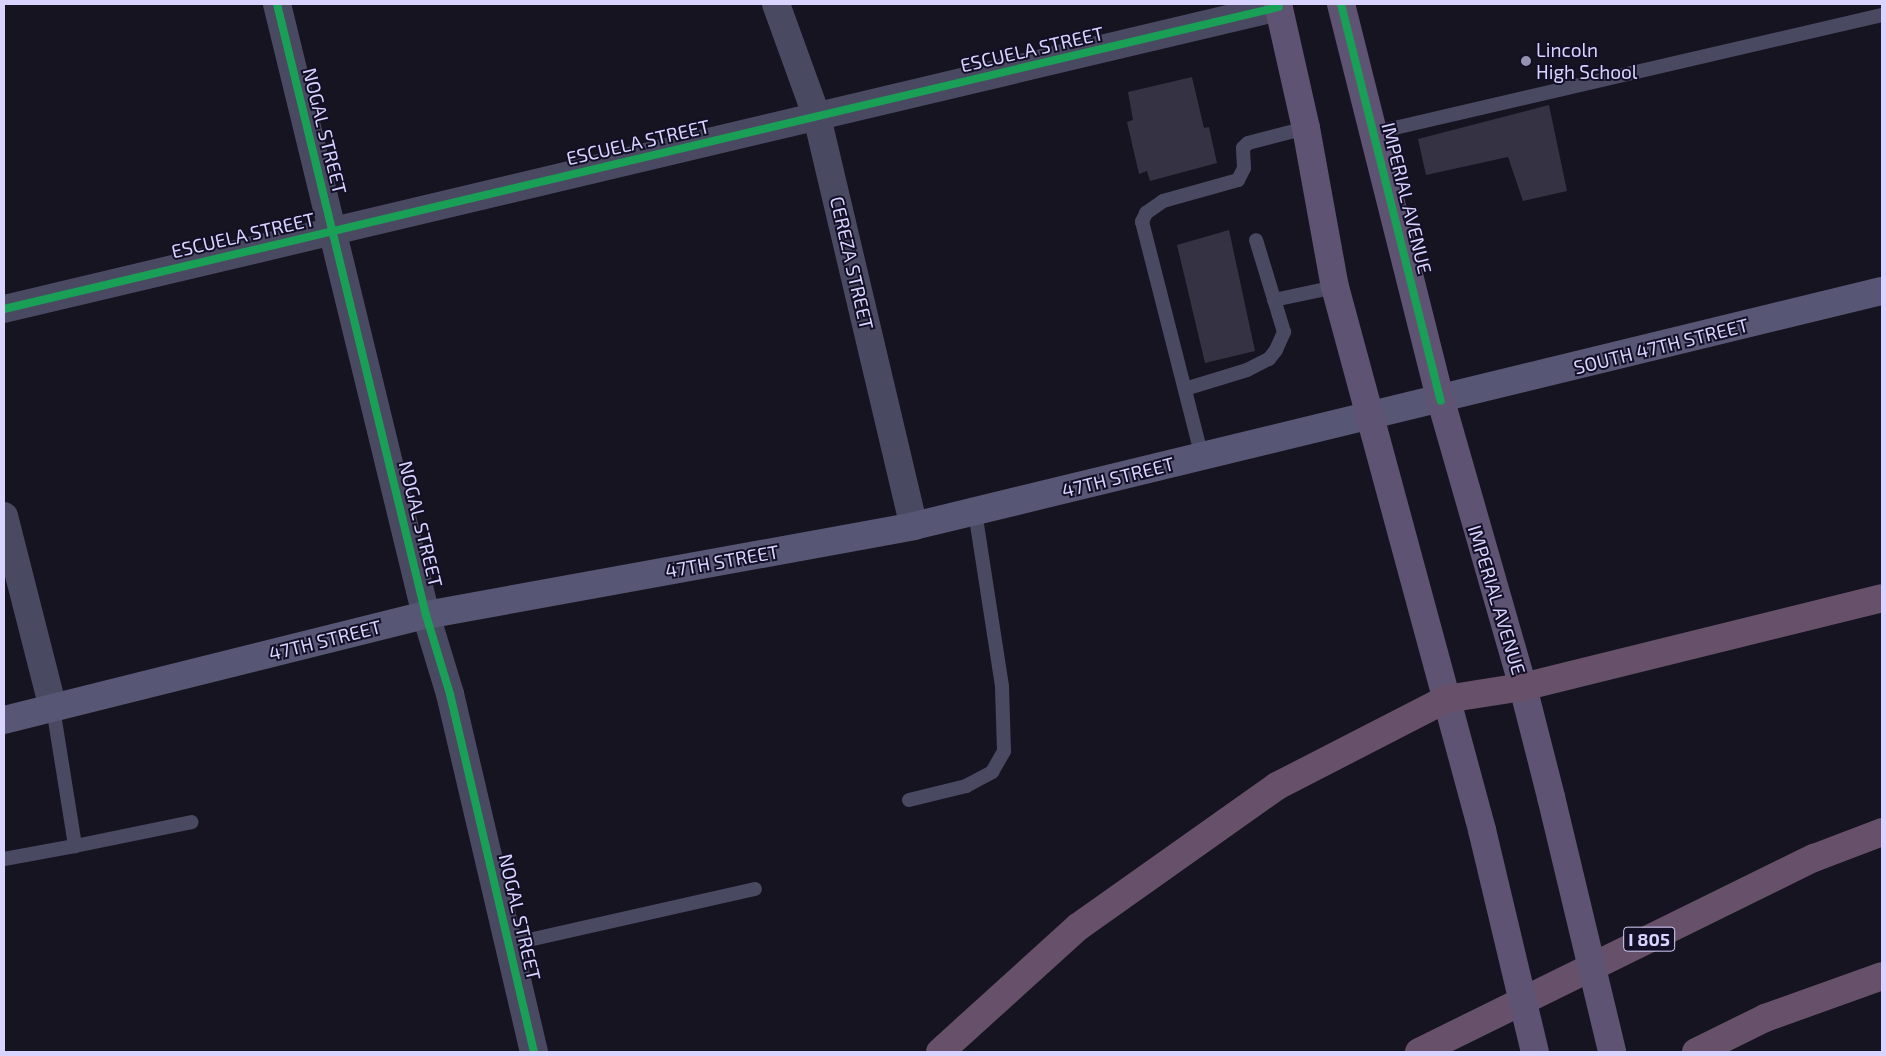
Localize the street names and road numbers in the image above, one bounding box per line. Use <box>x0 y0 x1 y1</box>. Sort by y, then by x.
street label: ESCUELA STREET <box>958 21 1106 77</box>
street label: NOGAL STREET <box>298 65 352 197</box>
street label: ESCUELA STREET <box>564 114 712 170</box>
street label: IMPERIAL AVENUE <box>1377 120 1437 276</box>
street label: CEREZA STREET <box>826 194 878 332</box>
street label: ESCUELA STREET <box>169 207 317 263</box>
street label: SOUTH 47TH STREET <box>1571 313 1751 379</box>
street label: 47TH STREET <box>1059 452 1177 502</box>
street label: NOGAL STREET <box>394 458 448 590</box>
street label: IMPERIAL AVENUE <box>1463 522 1531 678</box>
street label: 47TH STREET <box>663 540 781 582</box>
street label: 47TH STREET <box>266 615 384 665</box>
street label: NOGAL STREET <box>494 851 546 983</box>
road number: I 805 <box>1623 924 1675 954</box>

